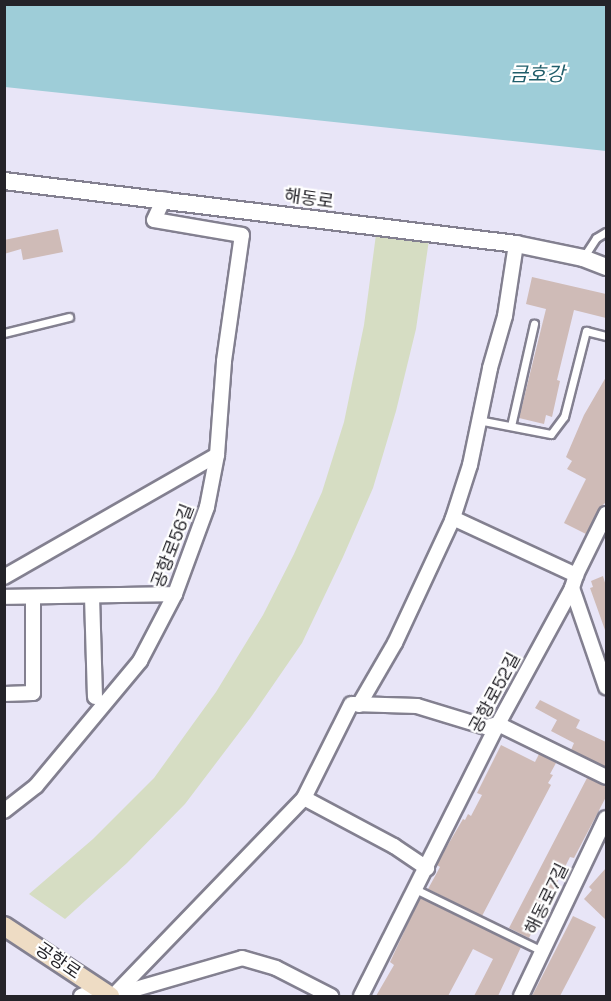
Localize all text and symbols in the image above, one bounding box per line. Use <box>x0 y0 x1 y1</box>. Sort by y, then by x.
water label: 금호강 <box>509 62 565 86</box>
street label: 해동로 <box>283 185 335 213</box>
street label: 공항로56길 <box>147 501 199 591</box>
street label: 공항로52길 <box>465 649 525 737</box>
street label: 해동로7길 <box>521 860 573 938</box>
street label: 공항로 <box>31 938 85 984</box>

